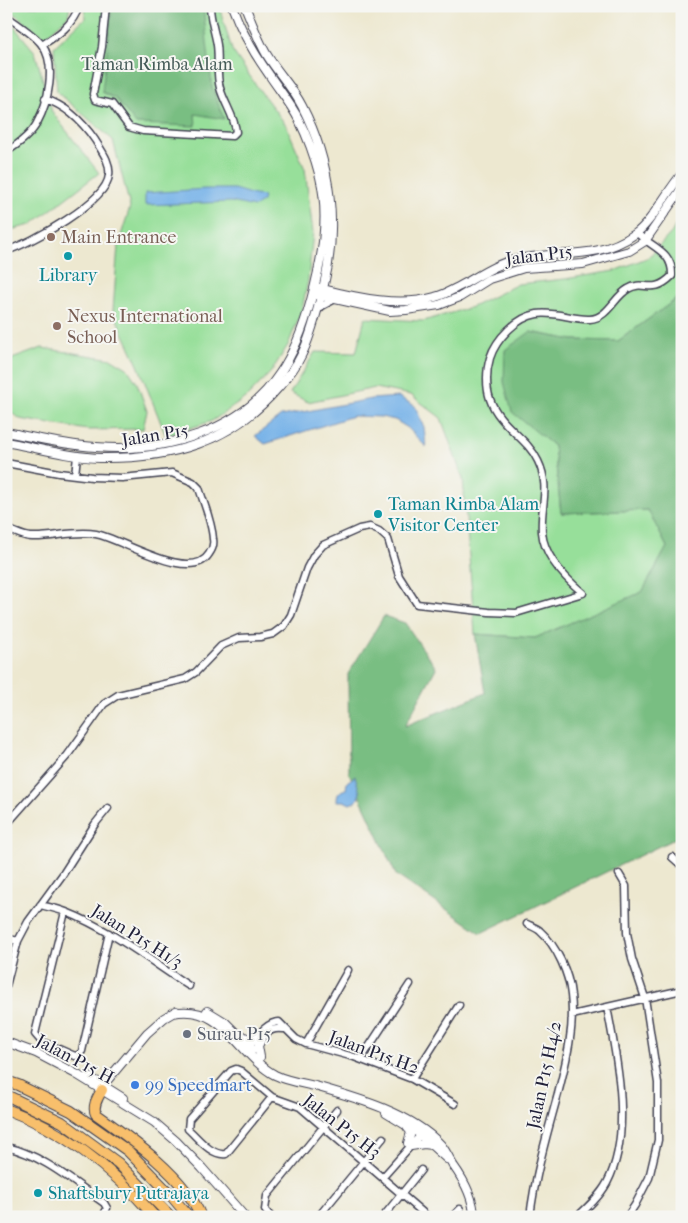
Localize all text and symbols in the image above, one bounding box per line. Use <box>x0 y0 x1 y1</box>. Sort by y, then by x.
park label: Taman Rimba Alam <box>81 54 233 75</box>
place label: Main Entrance <box>61 227 176 248</box>
marker: Main Entrance <box>45 231 57 243</box>
street label: Jalan P15 <box>502 241 574 270</box>
marker: Library <box>62 250 74 262</box>
place label: Library <box>39 265 99 286</box>
place label: Nexus International School <box>67 306 223 348</box>
marker: Nexus International School <box>51 320 63 332</box>
street label: Jalan P15 <box>118 420 190 451</box>
place label: Taman Rimba Alam Visitor Center <box>387 494 539 536</box>
marker: Taman Rimba Alam Visitor Center <box>372 508 384 520</box>
street label: Jalan P15 H1/3 <box>86 899 186 973</box>
street label: Jalan P15 H4/2 <box>522 1019 566 1133</box>
place label: Surau P15 <box>197 1024 272 1045</box>
street label: Jalan P15 H2 <box>324 1026 422 1079</box>
marker: Surau P15 <box>181 1028 193 1040</box>
street label: Jalan P15 H <box>30 1029 117 1089</box>
place label: 99 Speedmart <box>145 1075 252 1096</box>
marker: 99 Speedmart <box>129 1079 141 1091</box>
street label: Jalan P15 H3 <box>297 1088 385 1163</box>
place label: Shaftsbury Putrajaya <box>48 1183 210 1204</box>
marker: Shaftsbury Putrajaya <box>32 1187 44 1199</box>

